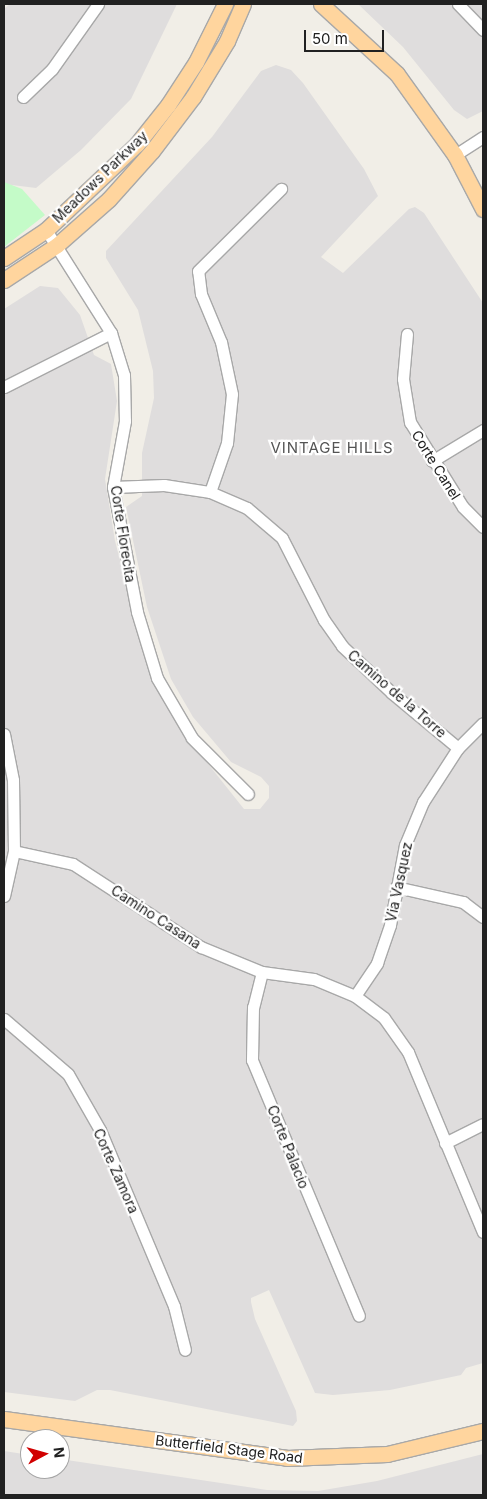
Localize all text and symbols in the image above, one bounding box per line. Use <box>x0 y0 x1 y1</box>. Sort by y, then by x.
scale bar <box>307 20 387 52</box>
text: 50 m <box>312 29 348 48</box>
street label: Meadows Parkway <box>49 127 151 227</box>
street label: Corte Canel <box>408 427 464 503</box>
district label: VINTAGE HILLS <box>269 439 395 457</box>
street label: Corte Florecita <box>107 484 139 584</box>
street label: Camino de la Torre <box>344 647 450 741</box>
street label: Via Vasquez <box>382 840 416 924</box>
street label: Camino Casana <box>108 882 204 952</box>
street label: Corte Palacio <box>264 1103 312 1191</box>
street label: Corte Zamora <box>90 1126 142 1216</box>
north arrow <box>20 1429 70 1479</box>
street label: Butterfield Stage Road <box>154 1432 304 1466</box>
text: N <box>50 1446 68 1459</box>

